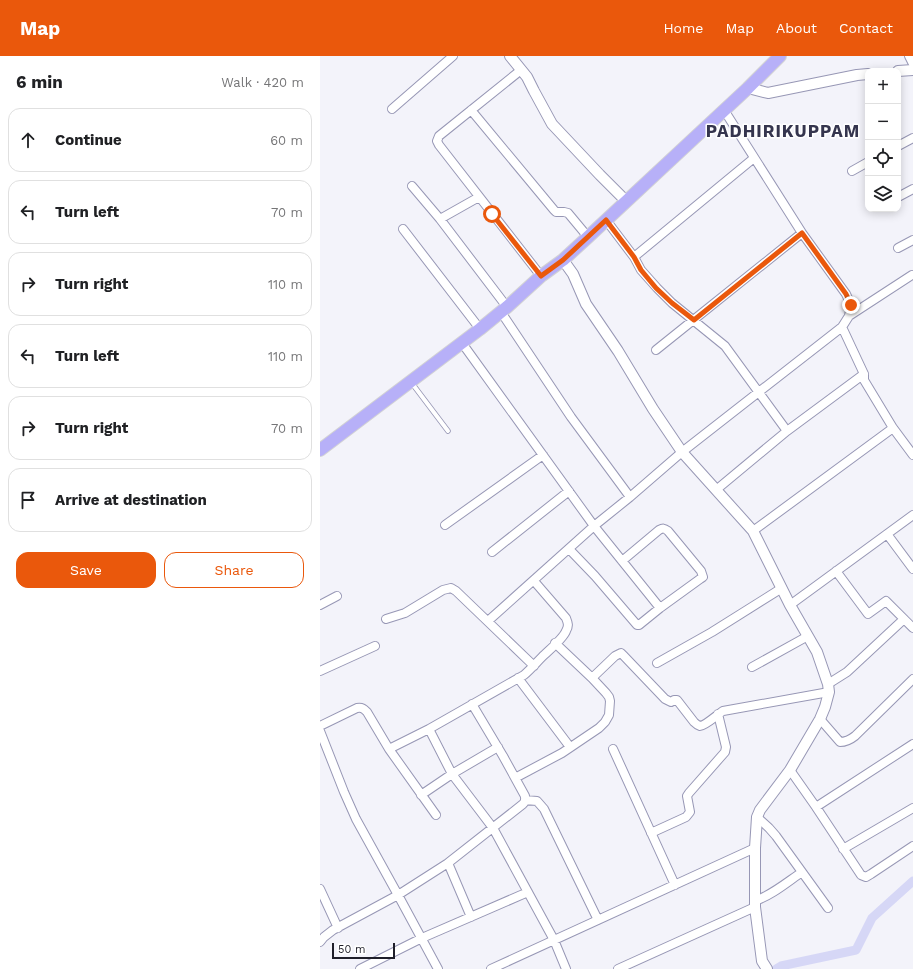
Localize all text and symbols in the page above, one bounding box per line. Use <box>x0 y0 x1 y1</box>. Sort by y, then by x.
text: Map <box>20 17 60 40</box>
text: Home <box>663 20 703 36</box>
text: Map <box>725 20 754 36</box>
text: About <box>776 20 817 36</box>
text: Contact <box>839 20 893 36</box>
map controls <box>865 68 901 212</box>
button: + <box>865 68 901 104</box>
text: 6 min <box>16 72 63 92</box>
text: Walk · 420 m <box>221 75 304 90</box>
button: − <box>865 104 901 140</box>
district label: PADHIRIKUPPAM <box>706 121 860 141</box>
icon: ahead <box>17 129 39 151</box>
text: Continue <box>55 131 122 149</box>
text: 60 m <box>270 133 303 148</box>
button: locate <box>865 140 901 176</box>
button: layers <box>865 176 901 212</box>
icon: left <box>17 201 39 223</box>
text: Turn left <box>55 203 119 221</box>
text: 70 m <box>271 205 303 220</box>
route start <box>483 205 501 223</box>
icon: right <box>17 273 39 295</box>
text: Turn right <box>55 275 128 293</box>
text: 110 m <box>268 277 303 292</box>
route end <box>842 296 860 314</box>
icon: left <box>17 345 39 367</box>
text: Turn left <box>55 347 119 365</box>
text: 110 m <box>268 349 303 364</box>
icon: right <box>17 417 39 439</box>
text: Turn right <box>55 419 128 437</box>
text: 70 m <box>271 421 303 436</box>
icon: arrive <box>17 489 39 511</box>
text: Arrive at destination <box>55 491 207 509</box>
button: Save <box>16 552 156 588</box>
button: Share <box>164 552 304 588</box>
scale bar <box>332 941 395 960</box>
text: 50 m <box>338 943 365 956</box>

